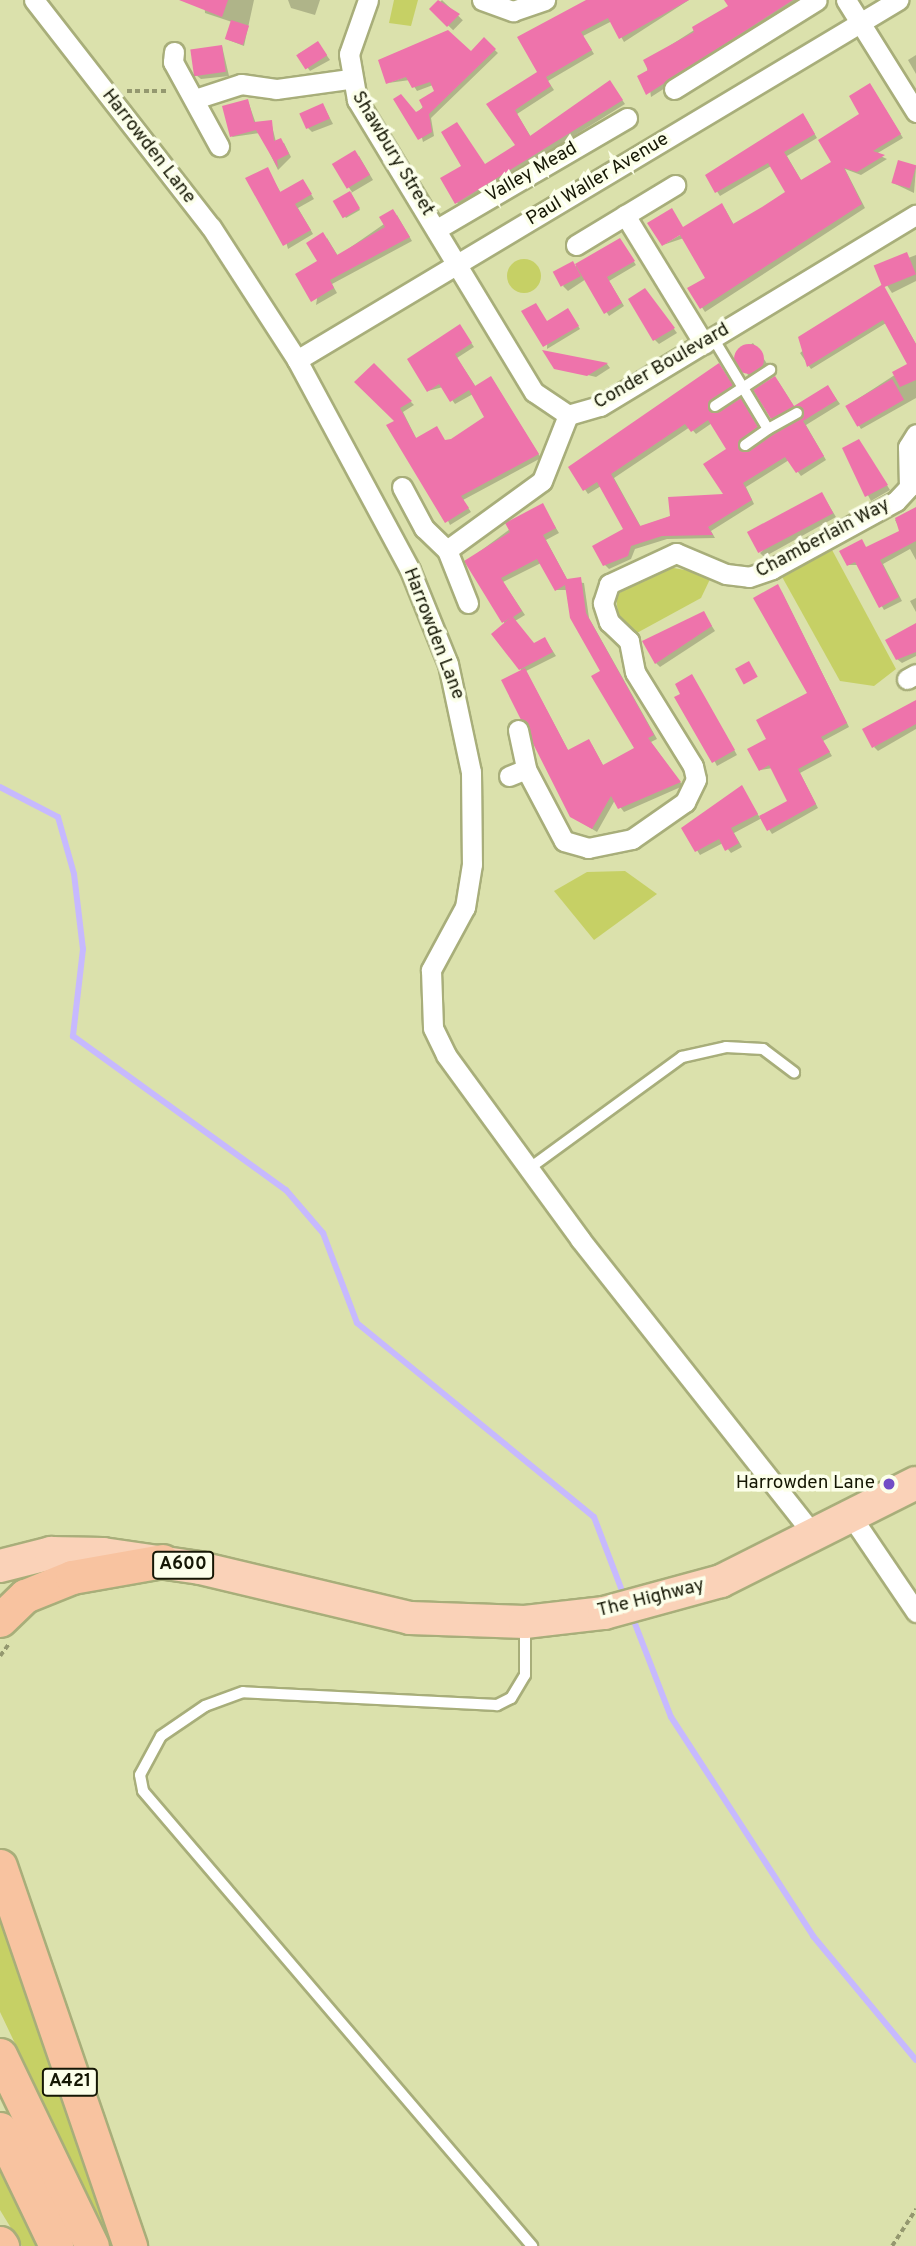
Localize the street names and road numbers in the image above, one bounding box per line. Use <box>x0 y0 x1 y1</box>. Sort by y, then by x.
street label: Harrowden Lane <box>96 85 200 209</box>
street label: Shawbury Street <box>346 88 438 220</box>
street label: Paul Waller Avenue <box>522 128 674 232</box>
street label: Valley Mead <box>482 138 582 208</box>
street label: Conder Boulevard <box>590 319 734 415</box>
street label: Chamberlain Way <box>752 494 894 584</box>
street label: Harrowden Lane <box>397 565 469 703</box>
road number: A600 <box>152 1550 214 1580</box>
street label: The Highway <box>595 1575 707 1623</box>
road number: A421 <box>40 2068 100 2096</box>

